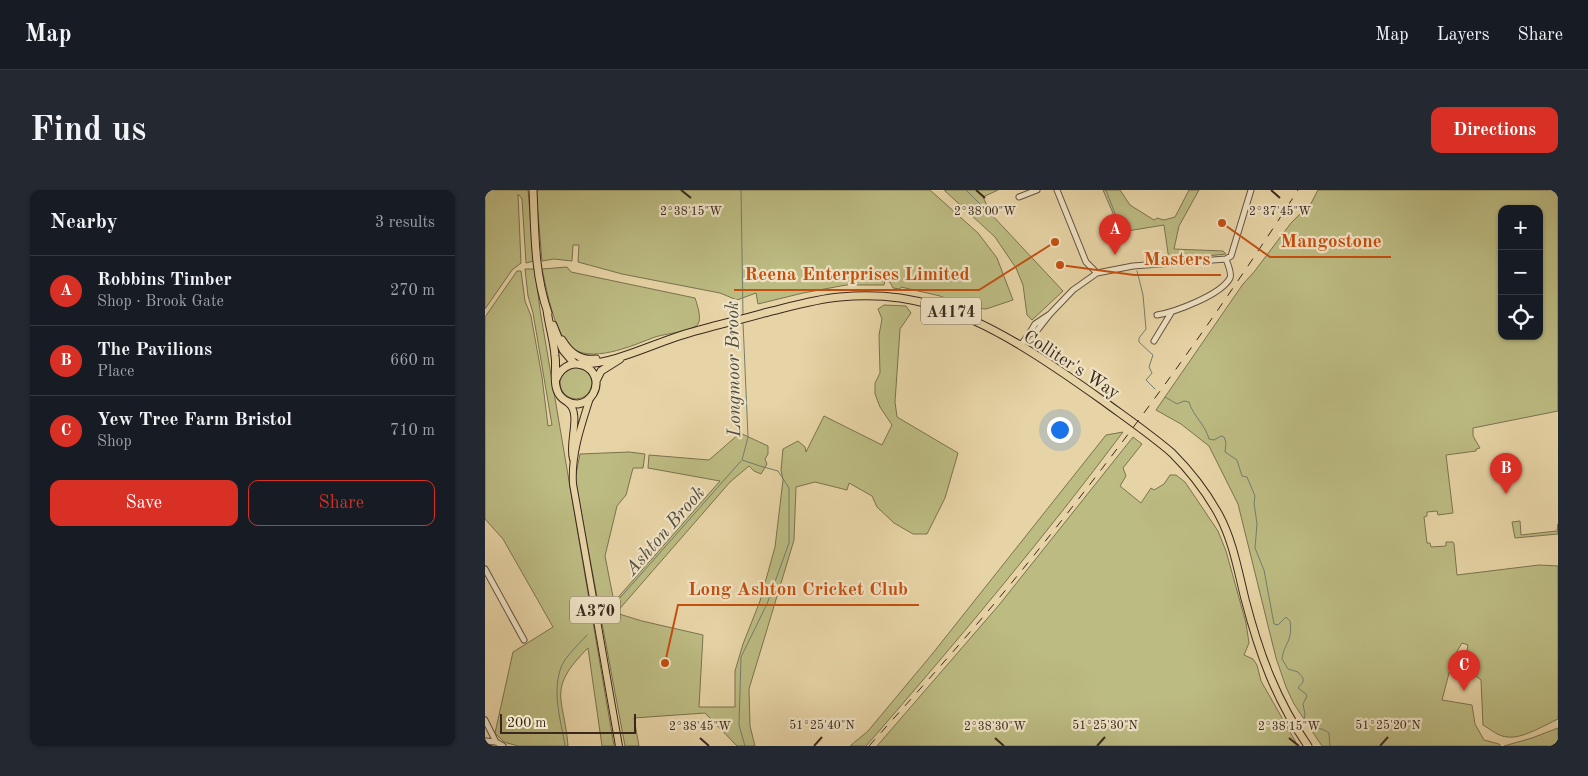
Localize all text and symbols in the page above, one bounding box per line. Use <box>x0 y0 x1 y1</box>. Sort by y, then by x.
text: Map <box>25 23 72 47</box>
text: Map <box>1375 26 1409 44</box>
text: Layers <box>1437 26 1489 44</box>
text: Share <box>1517 26 1563 44</box>
button: Directions <box>1431 107 1558 153</box>
text: Find us <box>30 113 146 148</box>
text: 2°38'15"W <box>660 205 722 218</box>
text: 2°37'45"W <box>1249 205 1311 218</box>
map controls <box>1498 205 1543 340</box>
button: + <box>1498 205 1543 250</box>
text: 2°38'00"W <box>954 206 1016 218</box>
text: Nearby <box>50 212 118 233</box>
pin: A <box>1099 214 1131 255</box>
text: 3 results <box>375 215 435 231</box>
callout: Mangostone <box>1270 223 1391 257</box>
text: Mangostone <box>1280 233 1382 252</box>
callout: Masters <box>1134 241 1221 275</box>
button: − <box>1498 250 1543 295</box>
text: Masters <box>1143 251 1211 270</box>
callout: Reena Enterprises Limited <box>734 256 979 290</box>
text: Reena Enterprises Limited <box>744 266 970 285</box>
text: Robbins Timber <box>97 271 232 290</box>
text: A <box>60 283 72 299</box>
text: 270 m <box>390 283 435 299</box>
text: Shop · Brook Gate <box>97 294 224 310</box>
button: locate <box>1498 295 1543 340</box>
road number: A4174 <box>921 298 981 324</box>
water label: Longmoor Brook <box>724 301 745 438</box>
street label: Colliter's Way <box>1020 327 1123 403</box>
text: The Pavilions <box>97 341 212 360</box>
text: B <box>60 353 72 369</box>
text: 660 m <box>390 353 435 369</box>
text: Place <box>97 364 134 380</box>
text: Yew Tree Farm Bristol <box>97 411 292 430</box>
your location <box>1047 417 1073 443</box>
text: C <box>61 423 71 439</box>
text: 710 m <box>390 423 435 439</box>
text: Shop <box>97 434 132 450</box>
pin: B <box>1490 453 1522 494</box>
button: Save <box>50 480 238 526</box>
button: Share <box>248 480 435 526</box>
water label: Ashton Brook <box>622 484 709 580</box>
callout: Long Ashton Cricket Club <box>678 571 919 605</box>
text: Long Ashton Cricket Club <box>688 581 908 600</box>
road number: A370 <box>570 596 620 624</box>
pin: C <box>1448 650 1480 691</box>
scale bar <box>500 711 636 734</box>
text: 200 m <box>507 716 546 730</box>
text: 51°25'40"N <box>789 719 855 732</box>
text: 51°25'30"N <box>1072 719 1138 732</box>
text: 51°25'20"N <box>1355 719 1421 732</box>
text: 2°38'45"W <box>669 720 731 733</box>
text: 2°38'15"W <box>1258 720 1320 733</box>
text: 2°38'30"W <box>964 721 1026 733</box>

